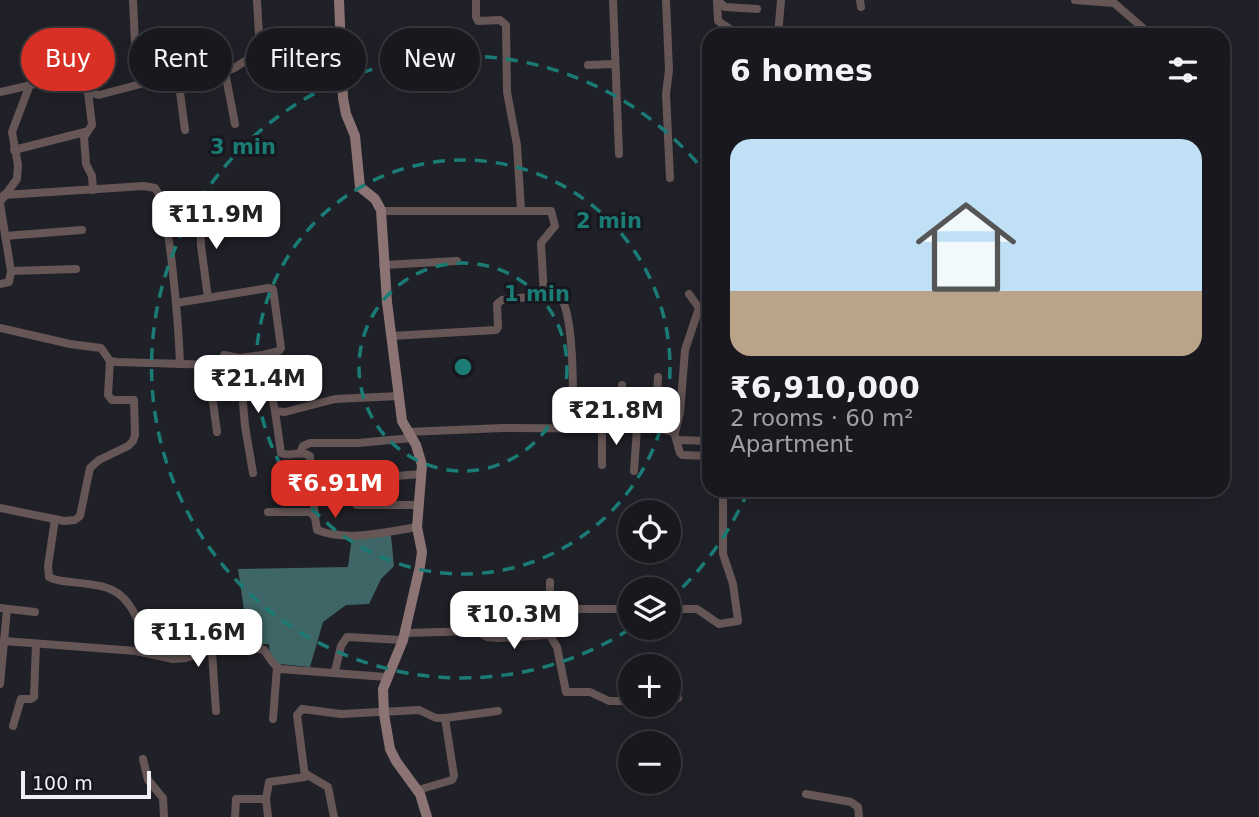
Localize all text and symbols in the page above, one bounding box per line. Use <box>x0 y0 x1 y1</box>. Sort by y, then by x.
chip: Buy <box>21 28 115 91</box>
chip: Rent <box>129 28 232 91</box>
chip: Filters <box>246 28 366 91</box>
chip: New <box>380 28 480 91</box>
icon: filters <box>1164 51 1202 89</box>
text: 6 homes <box>730 53 873 88</box>
text: 3 min <box>210 135 276 159</box>
icon: home <box>903 184 1029 310</box>
pin: ₹11.9M <box>159 191 273 251</box>
text: ₹11.9M <box>168 201 264 227</box>
text: 2 min <box>576 209 642 233</box>
text: 1 min <box>504 282 570 306</box>
centre of rings <box>451 355 475 379</box>
pin: ₹21.4M <box>201 356 315 415</box>
text: ₹21.4M <box>210 365 306 391</box>
text: ₹6,910,000 <box>730 370 920 405</box>
pin: ₹21.8M <box>559 388 673 447</box>
text: ₹21.8M <box>568 397 664 423</box>
text: 2 rooms · 60 m² <box>730 405 914 431</box>
text: Apartment <box>730 431 853 457</box>
pin: ₹6.91M <box>278 461 392 520</box>
text: ₹6.91M <box>287 470 383 496</box>
map controls <box>618 500 681 794</box>
button: locate <box>618 500 681 563</box>
button: layers <box>618 577 681 640</box>
pin: ₹10.3M <box>457 592 571 651</box>
text: ₹10.3M <box>466 601 562 627</box>
pin: ₹11.6M <box>141 610 255 669</box>
text: ₹11.6M <box>150 619 246 645</box>
button: + <box>618 654 681 717</box>
button: − <box>618 731 681 794</box>
scale bar <box>21 768 150 800</box>
text: 100 m <box>32 772 93 794</box>

